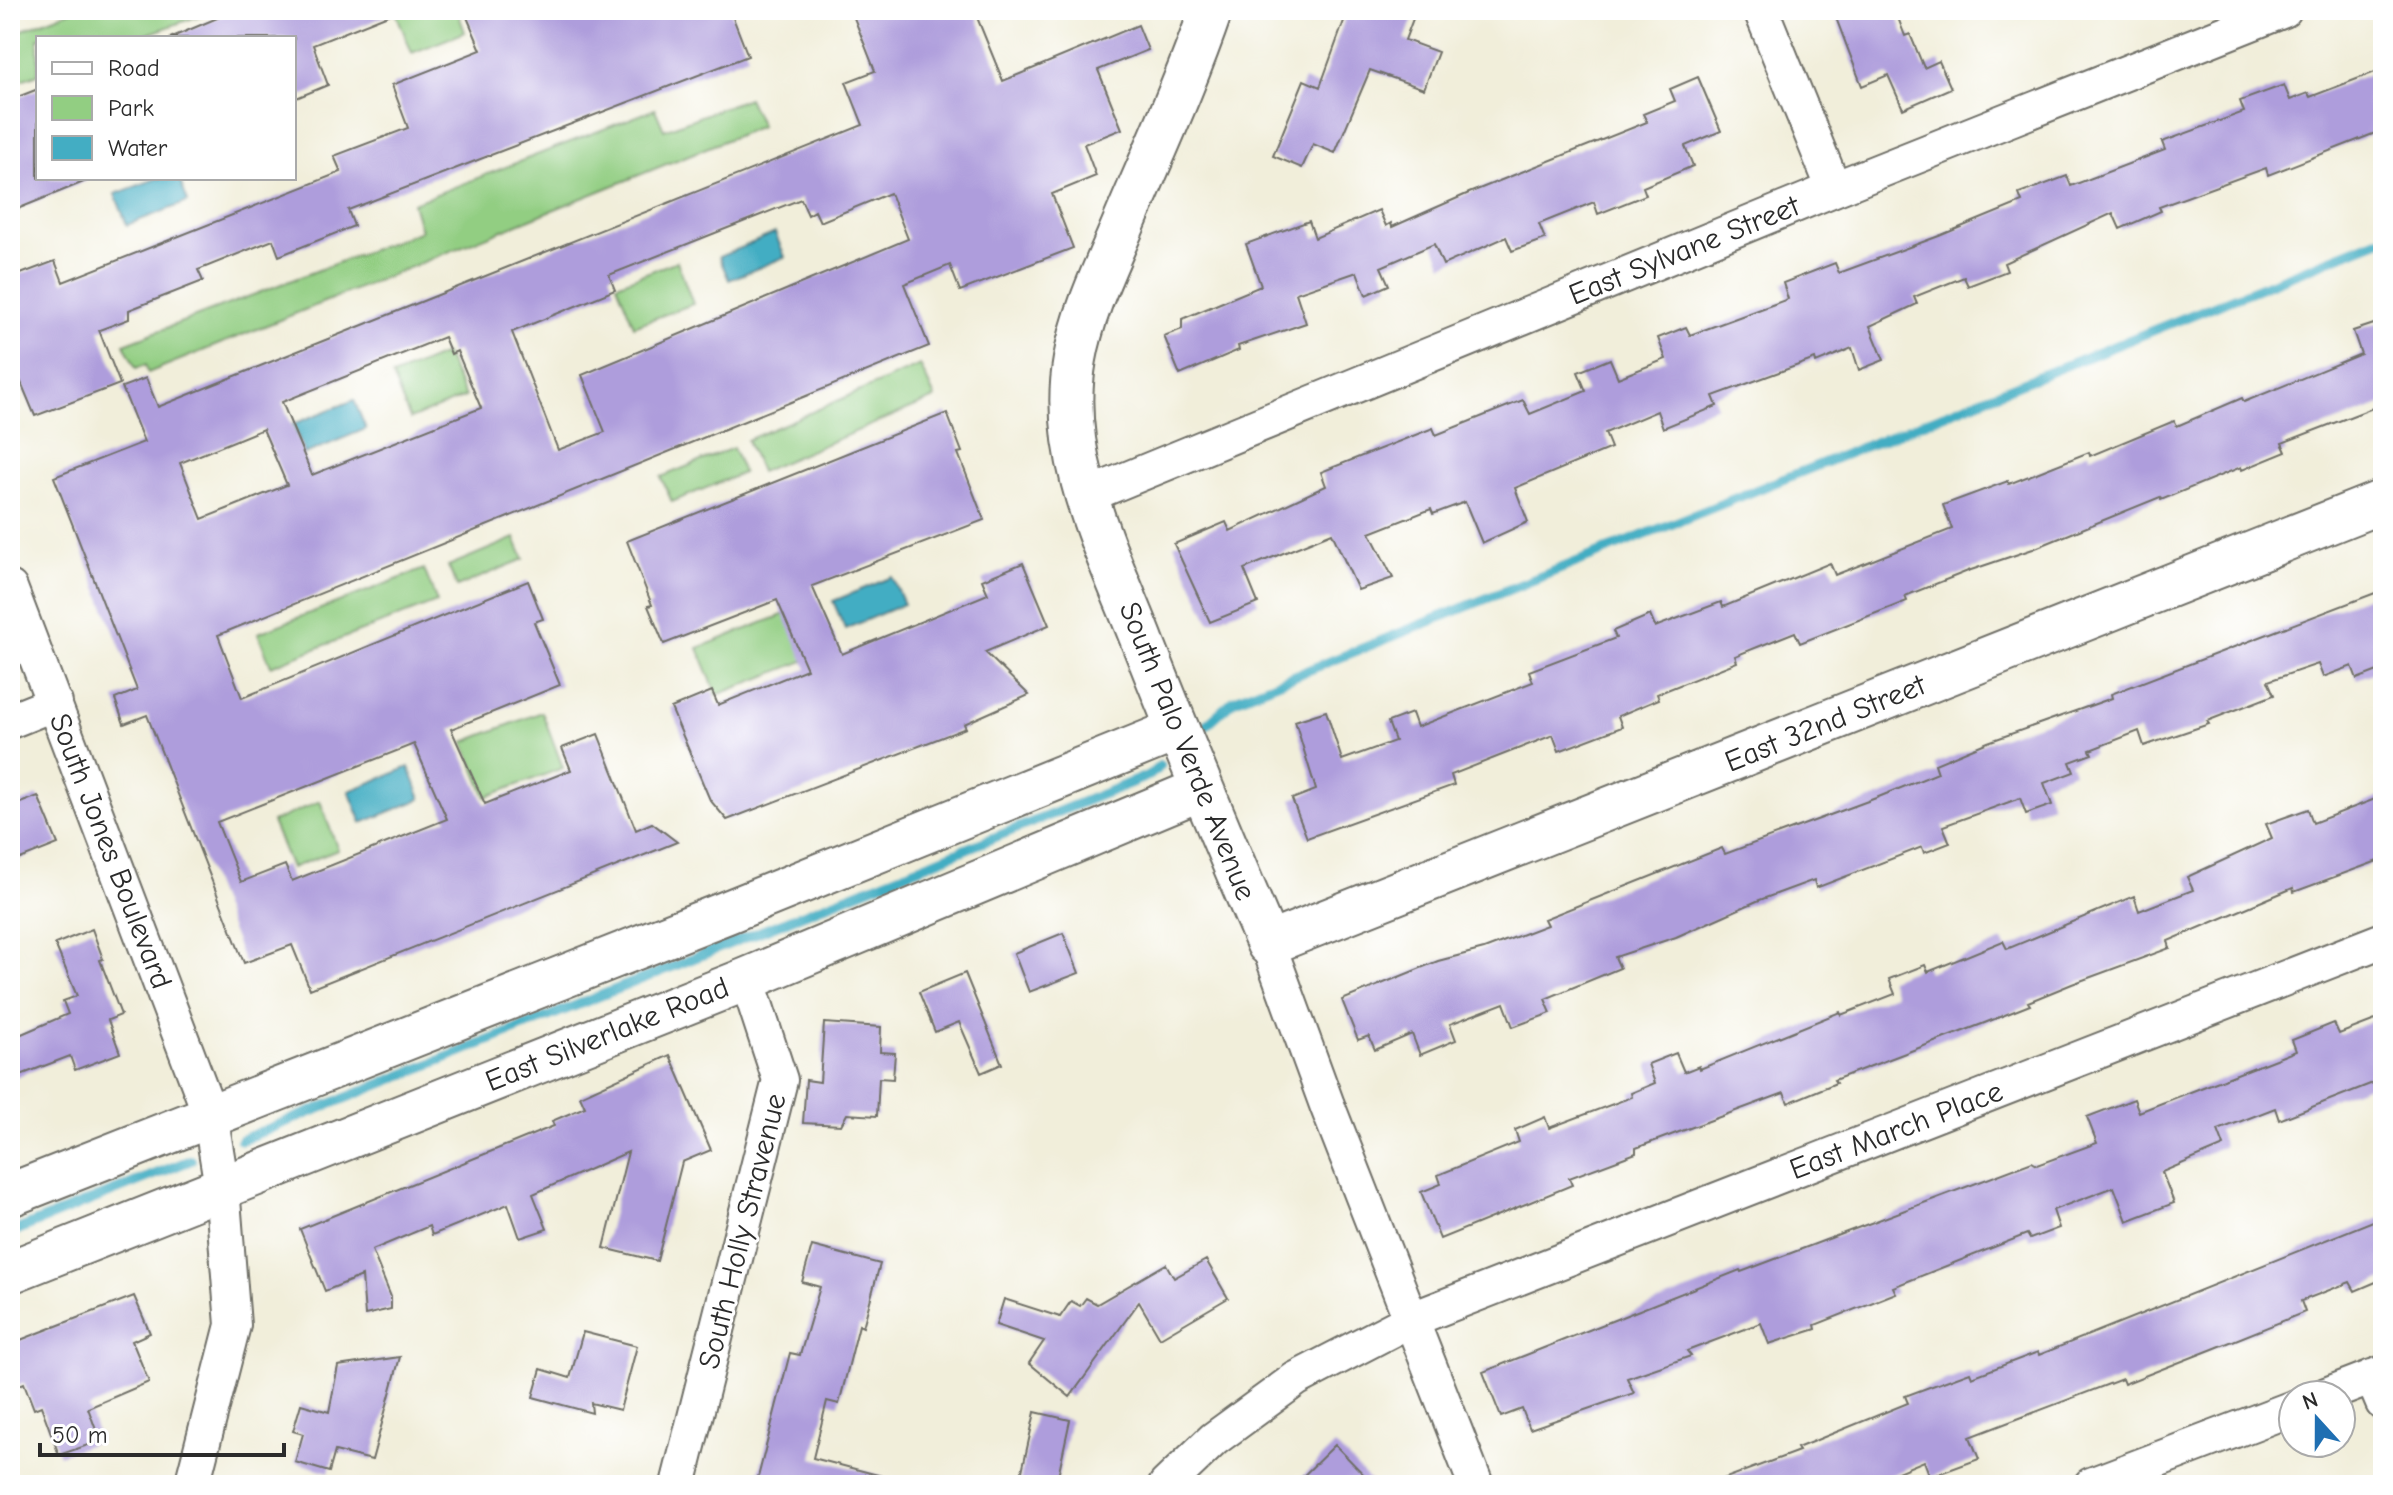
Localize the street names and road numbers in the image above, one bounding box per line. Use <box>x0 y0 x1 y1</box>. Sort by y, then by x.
street label: East Sylvane Street <box>1564 188 1806 313</box>
street label: South Palo Verde Avenue <box>1112 597 1263 905</box>
street label: East 32nd Street <box>1720 667 1932 780</box>
street label: South Jones Boulevard <box>42 709 179 994</box>
street label: East Silverlake Road <box>480 970 734 1099</box>
street label: East March Place <box>1785 1074 2008 1187</box>
street label: South Holly Stravenue <box>691 1090 794 1372</box>

